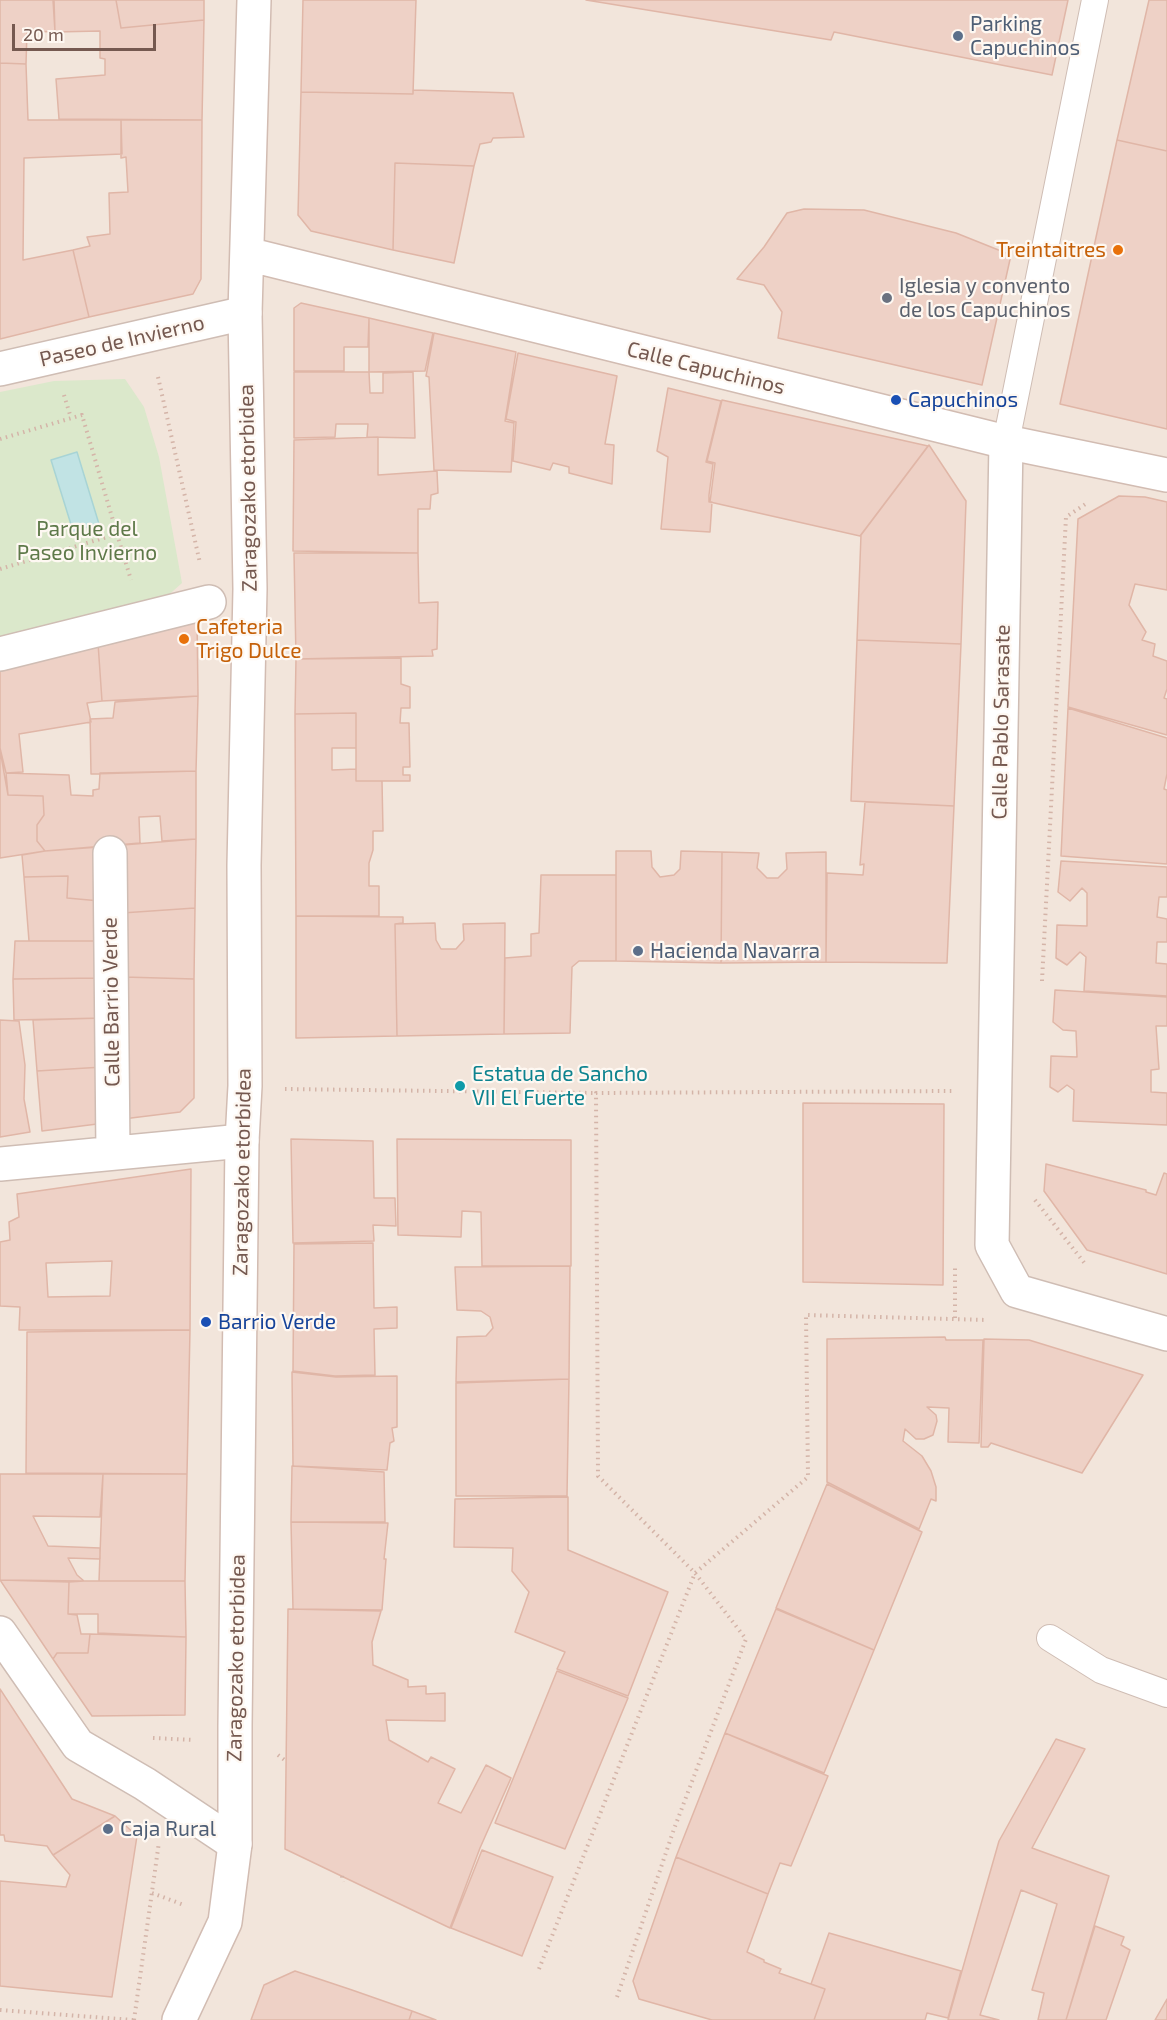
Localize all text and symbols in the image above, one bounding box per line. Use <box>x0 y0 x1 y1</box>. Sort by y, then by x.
place label: Parking Capuchinos <box>970 11 1080 61</box>
scale bar <box>15 12 159 50</box>
text: 20 m <box>23 23 64 45</box>
marker: Parking Capuchinos <box>951 29 965 43</box>
place label: Treintaitres <box>996 237 1106 263</box>
marker: Treintaitres <box>1111 243 1125 257</box>
place label: Iglesia y convento de los Capuchinos <box>899 273 1071 323</box>
marker: Iglesia y convento de los Capuchinos <box>880 291 894 305</box>
street label: Paseo de Invierno <box>37 310 207 372</box>
street label: Calle Capuchinos <box>624 336 788 400</box>
street label: Zaragozako etorbidea <box>234 384 262 592</box>
place label: Capuchinos <box>908 387 1018 413</box>
marker: Capuchinos <box>889 393 903 407</box>
park label: Parque del Paseo Invierno <box>17 516 157 566</box>
place label: Cafeteria Trigo Dulce <box>196 614 302 664</box>
street label: Calle Pablo Sarasate <box>987 624 1015 820</box>
marker: Cafeteria Trigo Dulce <box>177 632 191 646</box>
street label: Calle Barrio Verde <box>97 917 125 1087</box>
place label: Hacienda Navarra <box>650 938 820 964</box>
marker: Hacienda Navarra <box>631 944 645 958</box>
place label: Estatua de Sancho VII El Fuerte <box>472 1061 648 1111</box>
street label: Zaragozako etorbidea <box>228 1068 256 1276</box>
marker: Estatua de Sancho VII El Fuerte <box>453 1079 467 1093</box>
place label: Barrio Verde <box>218 1309 336 1335</box>
marker: Barrio Verde <box>199 1315 213 1329</box>
street label: Zaragozako etorbidea <box>222 1554 250 1762</box>
place label: Caja Rural <box>120 1816 216 1842</box>
marker: Caja Rural <box>101 1822 115 1836</box>

